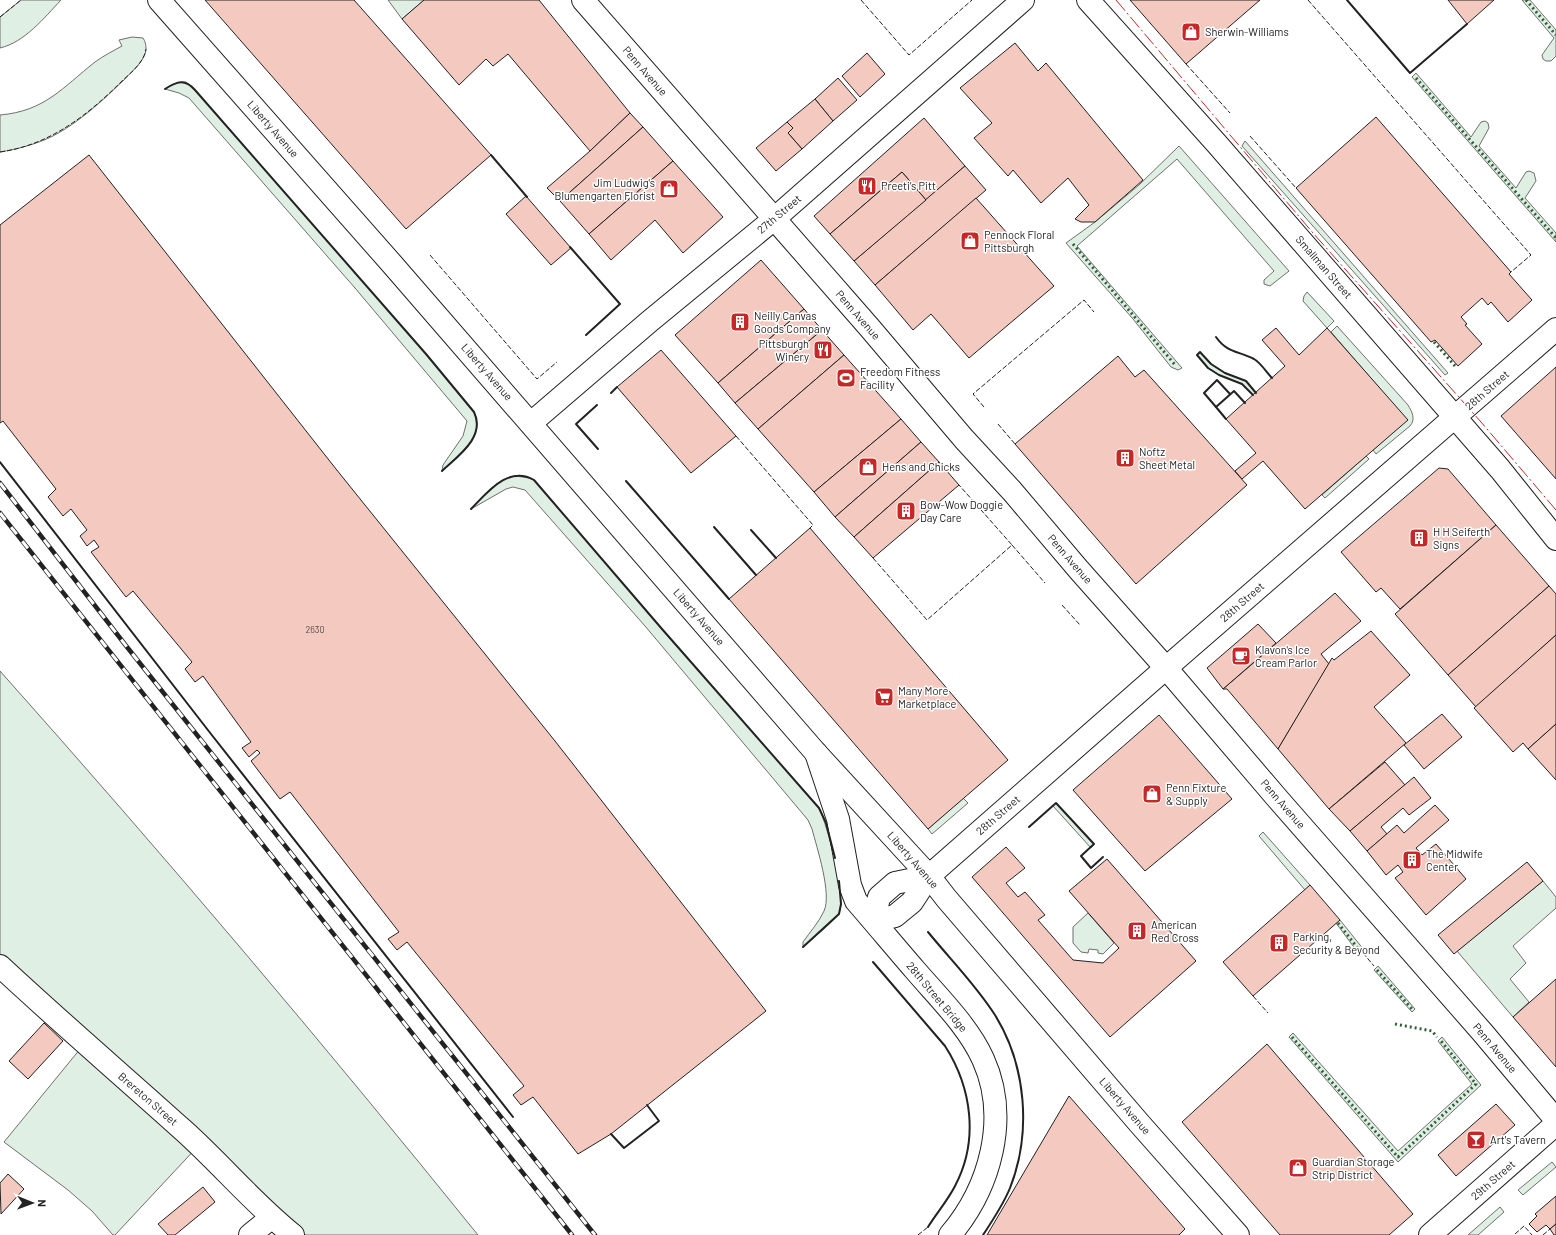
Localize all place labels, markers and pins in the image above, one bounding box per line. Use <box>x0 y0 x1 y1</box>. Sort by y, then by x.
shop icon: Sherwin-Williams <box>1180 21 1202 43</box>
place label: Sherwin-Williams <box>1205 25 1289 38</box>
restaurant icon: Preeti's Pitt <box>856 175 878 197</box>
place label: Jim Ludwig's Blumengarten Florist <box>555 176 655 202</box>
shop icon: Jim Ludwig's Blumengarten Florist <box>658 178 680 200</box>
place label: Preeti's Pitt <box>881 179 936 192</box>
place label: Pennock Floral Pittsburgh <box>984 228 1054 254</box>
shop icon: Pennock Floral Pittsburgh <box>959 230 981 252</box>
place label: Neilly Canvas Goods Company <box>754 309 831 335</box>
building icon: Neilly Canvas Goods Company <box>729 311 751 333</box>
place label: Pittsburgh Winery <box>759 337 809 363</box>
restaurant icon: Pittsburgh Winery <box>812 339 834 361</box>
place label: Freedom Fitness Facility <box>860 365 940 391</box>
sports icon: Freedom Fitness Facility <box>835 367 857 389</box>
place label: Noftz Sheet Metal <box>1139 445 1195 471</box>
building icon: Noftz Sheet Metal <box>1114 447 1136 469</box>
shop icon: Hens and Chicks <box>857 456 879 478</box>
place label: Hens and Chicks <box>882 460 960 473</box>
place label: Bow-Wow Doggie Day Care <box>920 498 1003 524</box>
building icon: Bow-Wow Doggie Day Care <box>895 500 917 522</box>
place label: H H Seiferth Signs <box>1433 525 1490 551</box>
building icon: H H Seiferth Signs <box>1408 527 1430 549</box>
place label: Klavon's Ice Cream Parlor <box>1255 643 1317 669</box>
cafe icon: Klavon's Ice Cream Parlor <box>1230 645 1252 667</box>
place label: Many More Marketplace <box>898 684 956 710</box>
supermarket icon: Many More Marketplace <box>873 686 895 708</box>
place label: Penn Fixture & Supply <box>1166 781 1226 807</box>
shop icon: Penn Fixture & Supply <box>1141 783 1163 805</box>
place label: The Midwife Center <box>1426 847 1483 873</box>
building icon: The Midwife Center <box>1401 849 1423 871</box>
place label: American Red Cross <box>1151 918 1199 944</box>
building icon: American Red Cross <box>1126 920 1148 942</box>
place label: Parking, Security & Beyond <box>1293 930 1380 956</box>
building icon: Parking, Security & Beyond <box>1268 932 1290 954</box>
bar icon: Art's Tavern <box>1465 1129 1487 1151</box>
place label: Art's Tavern <box>1490 1133 1546 1146</box>
place label: Guardian Storage Strip District <box>1312 1155 1395 1181</box>
shop icon: Guardian Storage Strip District <box>1287 1157 1309 1179</box>

